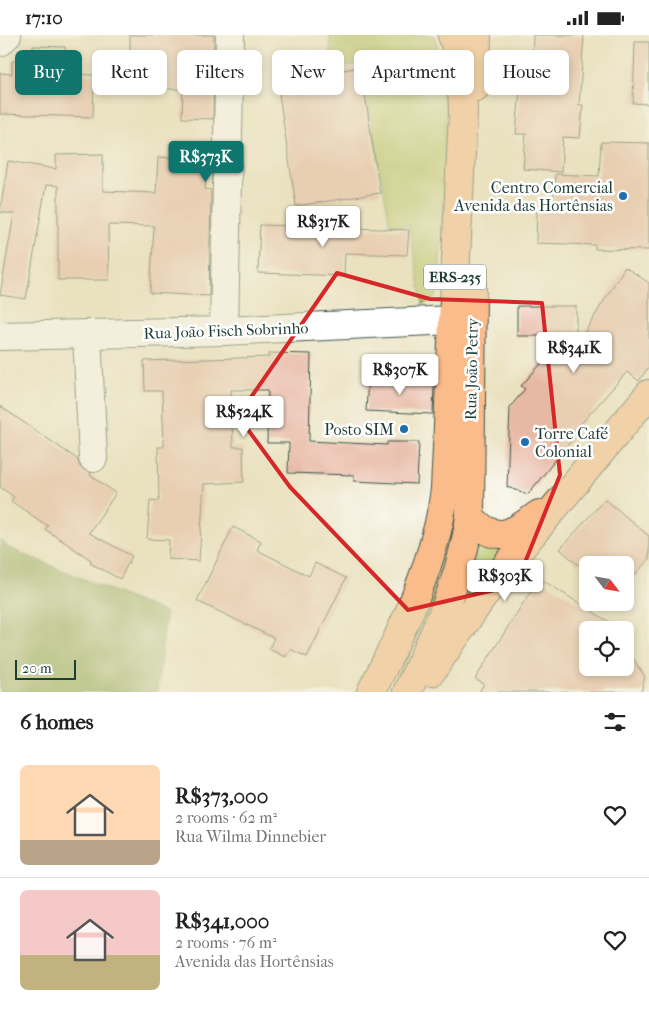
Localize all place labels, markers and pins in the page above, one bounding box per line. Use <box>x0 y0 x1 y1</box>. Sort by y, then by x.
pin: R$373K <box>165 141 247 183</box>
place label: Centro Comercial Avenida das Hortênsias <box>453 178 614 215</box>
marker: Centro Comercial Avenida das Hortênsias <box>617 190 629 202</box>
pin: R$317K <box>282 205 364 248</box>
pin: R$341K <box>533 331 615 374</box>
pin: R$307K <box>359 353 441 396</box>
pin: R$524K <box>203 395 285 438</box>
place label: Posto SIM <box>324 420 394 439</box>
marker: Posto SIM <box>398 423 410 435</box>
place label: Torre Café Colonial <box>535 424 608 461</box>
marker: Torre Café Colonial <box>519 436 531 448</box>
pin: R$303K <box>464 559 546 602</box>

